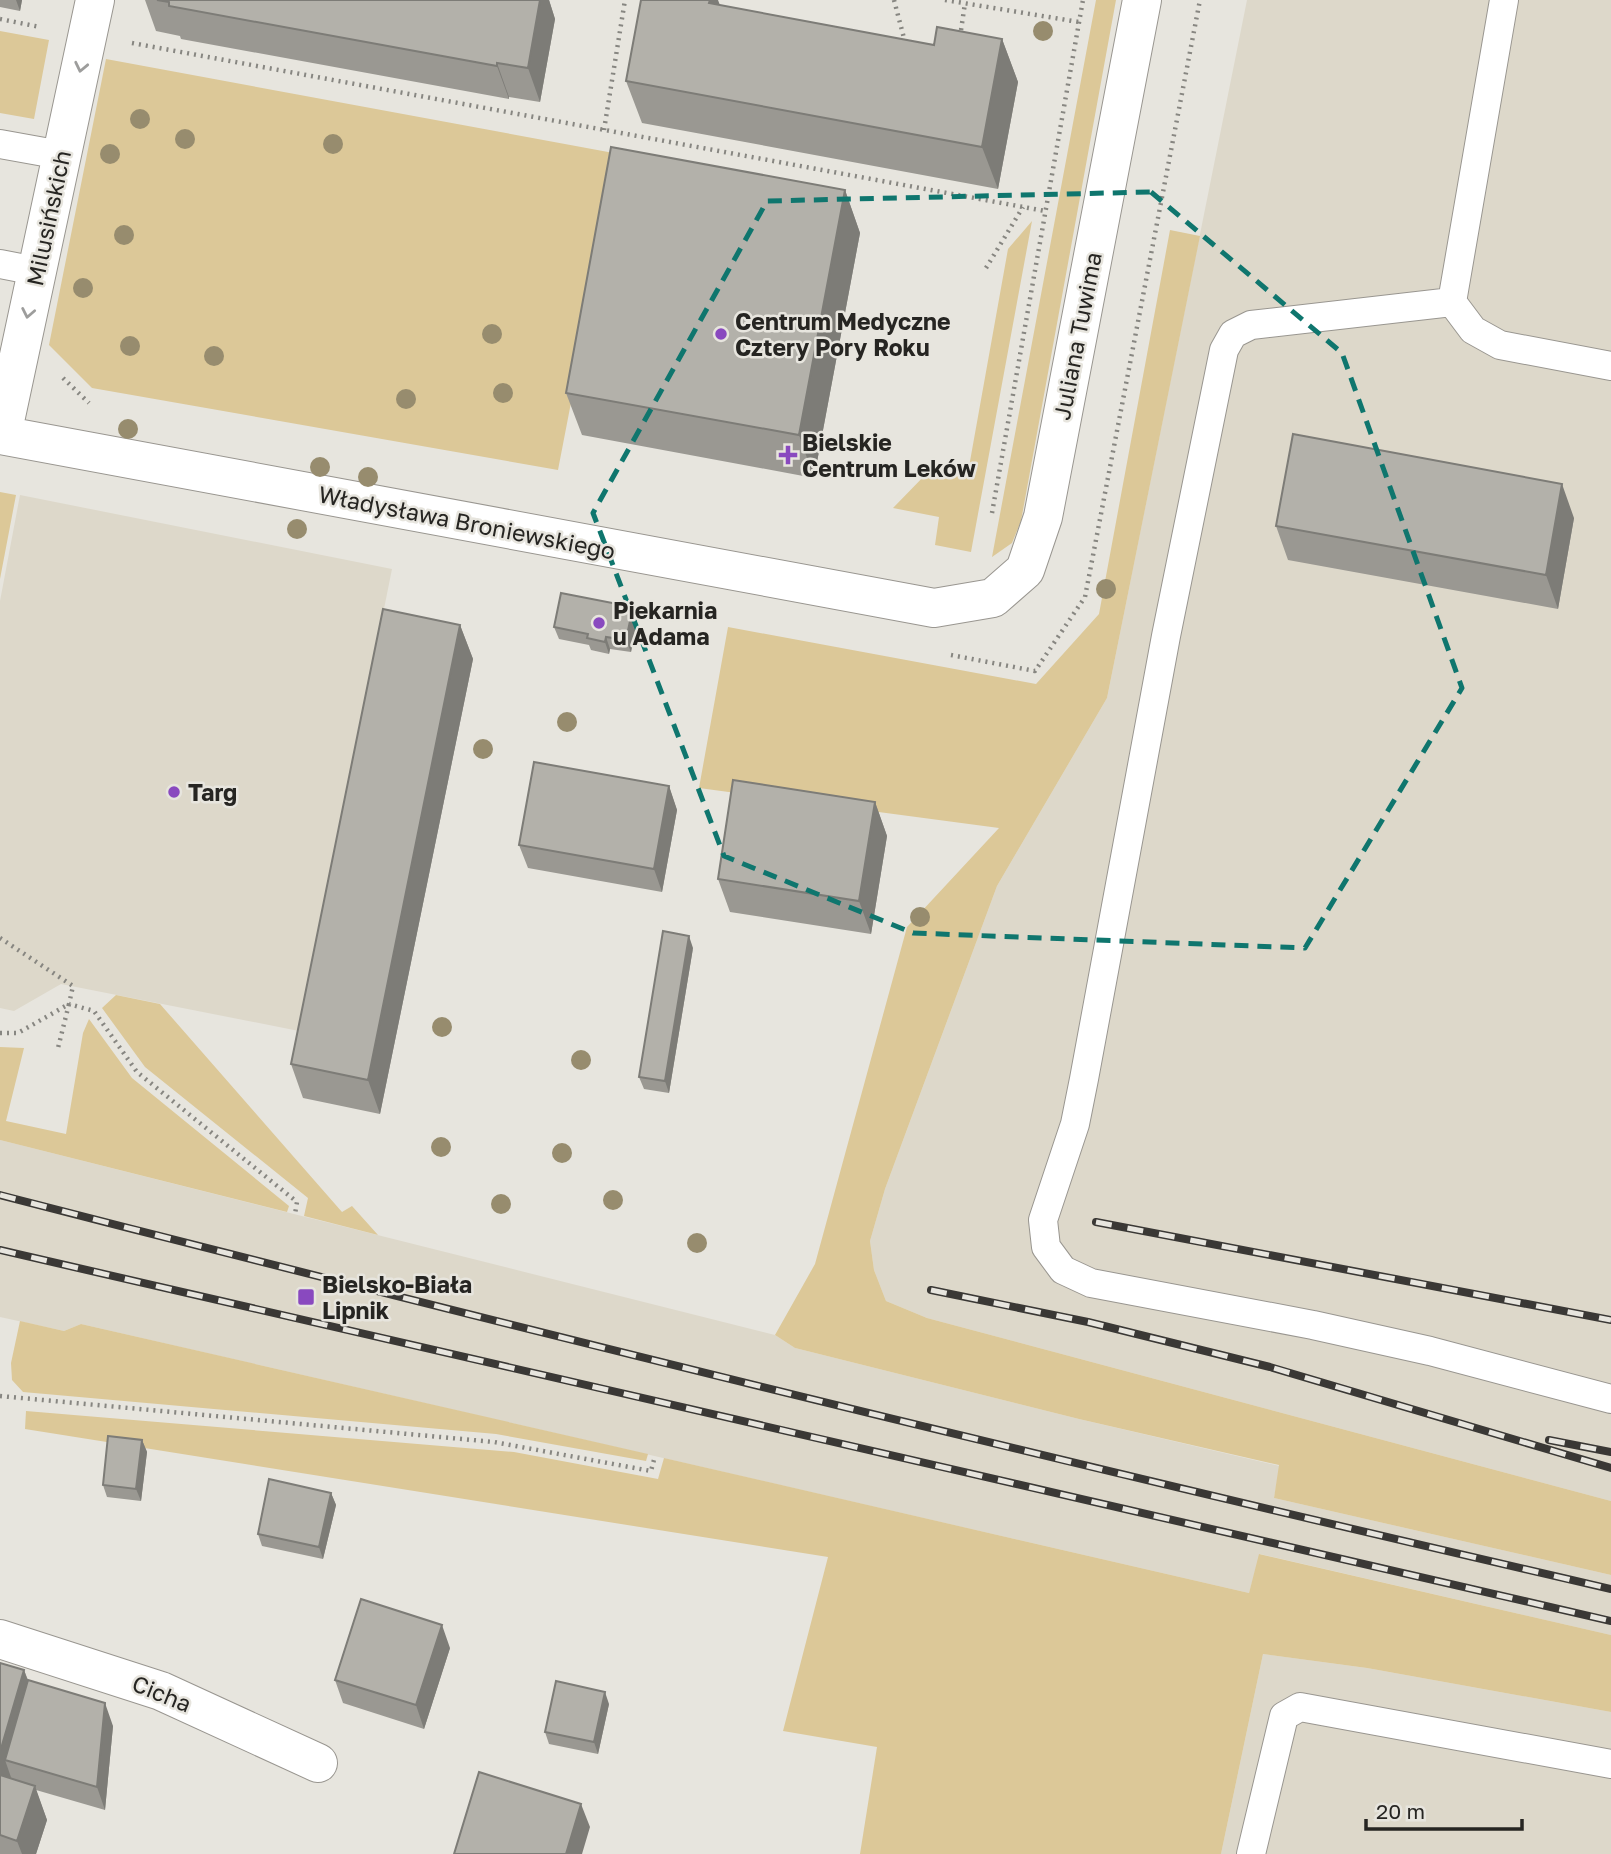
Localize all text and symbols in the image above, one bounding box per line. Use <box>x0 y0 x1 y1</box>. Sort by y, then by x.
one-way arrow <box>74 61 89 73</box>
street label: Milusińskich <box>20 148 76 288</box>
street label: Juliana Tuwima <box>1047 250 1107 422</box>
one-way arrow <box>21 307 36 319</box>
place label: Centrum Medyczne Cztery Pory Roku <box>735 307 951 361</box>
marker: Centrum Medyczne Cztery Pory Roku <box>713 326 729 342</box>
place label: Bielskie Centrum Leków <box>802 428 976 482</box>
marker: Bielskie Centrum Leków <box>780 447 796 463</box>
street label: Władysława Broniewskiego <box>316 479 618 565</box>
place label: Piekarnia u Adama <box>613 596 717 650</box>
marker: Piekarnia u Adama <box>591 615 607 631</box>
place label: Targ <box>188 778 237 806</box>
marker: Targ <box>166 784 182 800</box>
place label: Bielsko-Biała Lipnik <box>322 1270 472 1324</box>
marker: Bielsko-Biała Lipnik <box>296 1287 316 1307</box>
street label: Cicha <box>128 1669 196 1717</box>
scale bar <box>1366 1787 1522 1831</box>
text: 20 m <box>1376 1798 1425 1824</box>

